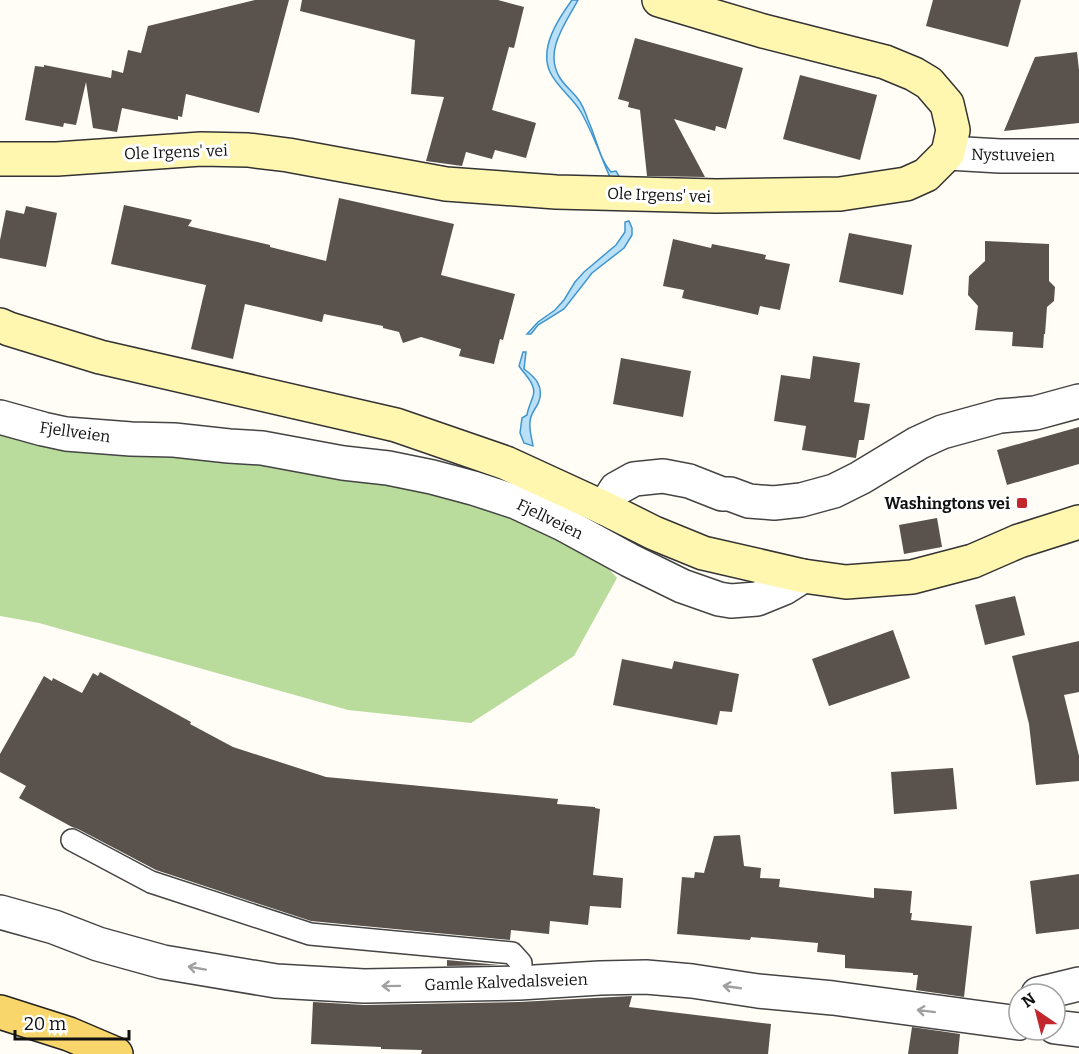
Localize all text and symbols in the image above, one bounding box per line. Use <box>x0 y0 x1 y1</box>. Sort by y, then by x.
street label: Ole Irgens' vei <box>124 141 228 163</box>
street label: Nystuveien <box>971 145 1055 165</box>
street label: Ole Irgens' vei <box>607 184 711 206</box>
street label: Fjellveien <box>38 418 112 446</box>
place label: Washingtons vei <box>885 494 1010 513</box>
street label: Fjellveien <box>514 495 586 543</box>
marker: Washingtons vei <box>1015 496 1029 510</box>
one-way arrow <box>188 962 208 973</box>
street label: Gamle Kalvedalsveien <box>424 970 588 994</box>
one-way arrow <box>381 980 401 991</box>
one-way arrow <box>723 982 743 993</box>
north arrow <box>1007 982 1067 1042</box>
text: N <box>1018 989 1039 1011</box>
scale bar <box>15 1003 129 1041</box>
one-way arrow <box>916 1005 936 1016</box>
text: 20 m <box>24 1013 66 1035</box>

